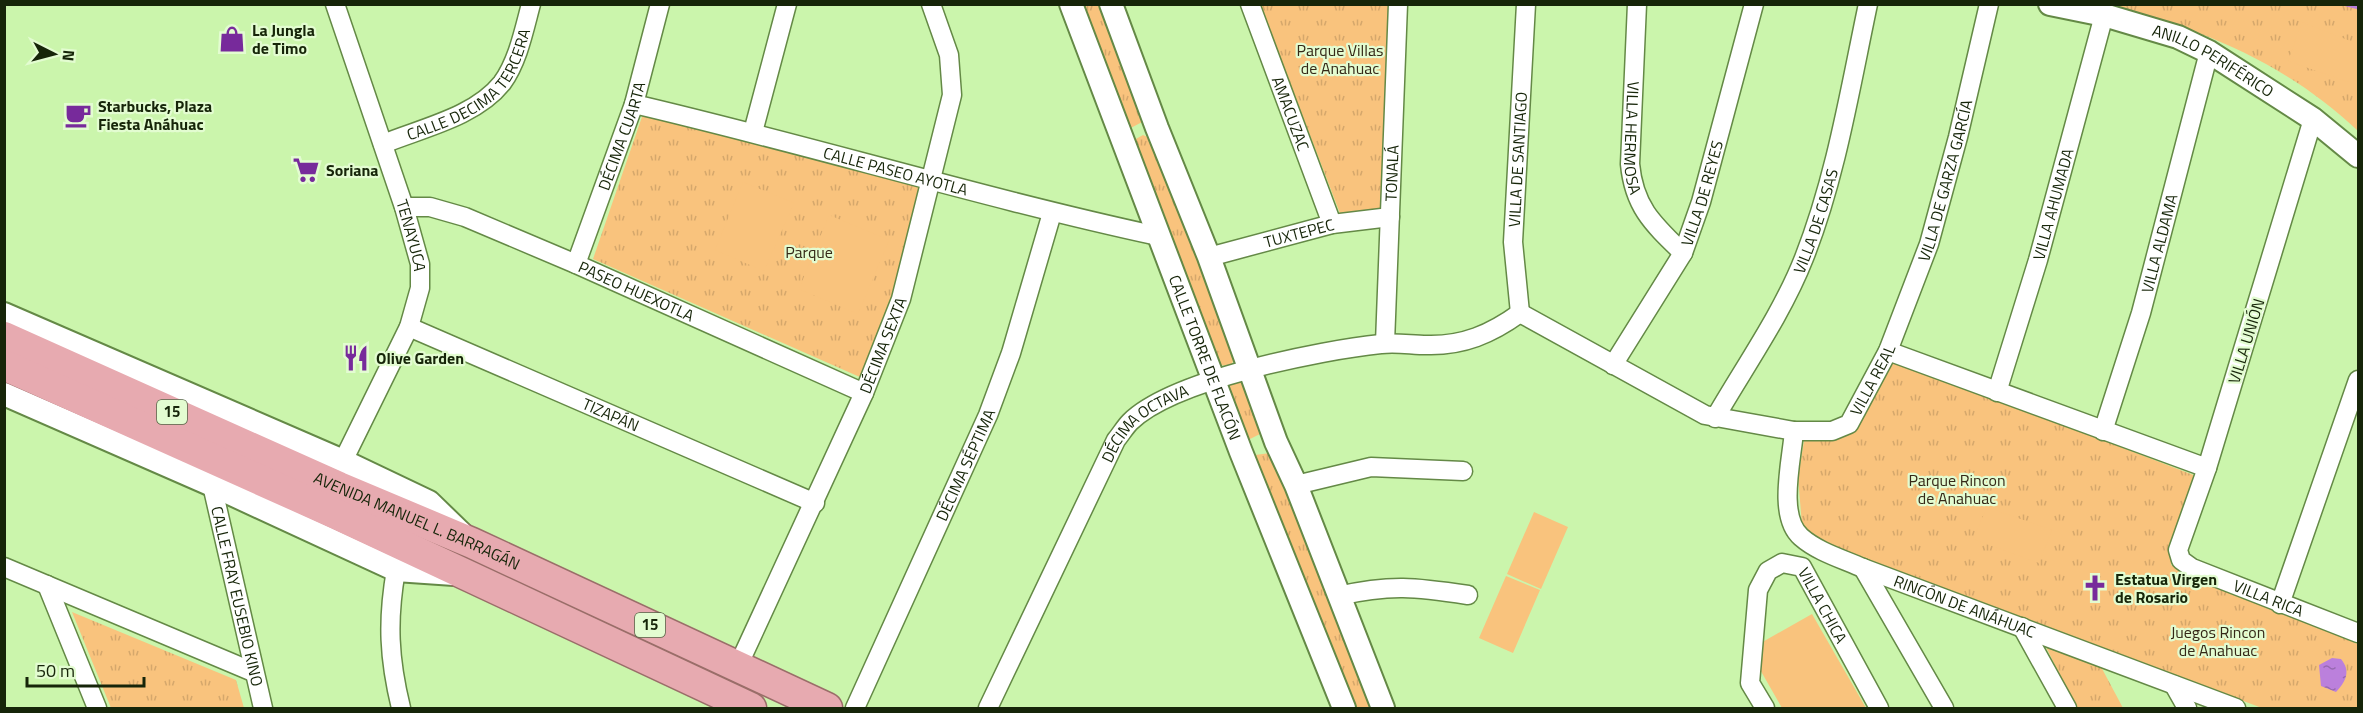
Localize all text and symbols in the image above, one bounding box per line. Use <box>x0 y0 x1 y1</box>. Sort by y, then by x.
place label: La Jungla de Timo <box>252 18 315 60</box>
street label: ANILLO PERIFÉRICO <box>2149 18 2279 103</box>
north arrow <box>24 24 84 84</box>
shop icon: La Jungla de Timo <box>217 24 247 54</box>
street label: CALLE DECIMA TERCERA <box>403 25 536 146</box>
park label: Parque Villas de Anahuac <box>1297 38 1383 80</box>
text: N <box>56 49 81 62</box>
street label: AMACUZAC <box>1266 73 1316 155</box>
street label: DÉCIMA CUARTA <box>592 79 651 194</box>
street label: VILLA HERMOSA <box>1618 81 1648 198</box>
street label: VILLA DE SANTIAGO <box>1502 91 1533 228</box>
place label: Starbucks, Plaza Fiesta Anáhuac <box>98 94 212 136</box>
street label: VILLA DE GARZA GARCÍA <box>1911 97 1978 265</box>
cafe icon: Starbucks, Plaza Fiesta Anáhuac <box>63 100 93 130</box>
street label: VILLA DE REYES <box>1674 138 1729 249</box>
street label: CALLE PASEO AYOTLA <box>821 140 971 202</box>
street label: TONALÁ <box>1378 144 1405 202</box>
street label: VILLA AHUMADA <box>2026 145 2080 263</box>
supermarket icon: Soriana <box>291 155 321 185</box>
place label: Soriana <box>326 158 379 182</box>
street label: VILLA DE CASAS <box>1787 166 1844 277</box>
street label: VILLA ALDAMA <box>2135 191 2184 295</box>
street label: TENAYUCA <box>390 196 432 272</box>
street label: TUXTEPEC <box>1261 212 1337 254</box>
park label: Parque <box>785 240 833 264</box>
street label: PASEO HUEXOTLA <box>575 255 698 328</box>
street label: CALLE TORRE DE FLACÓN <box>1163 271 1247 443</box>
street label: DÉCIMA SEXTA <box>853 293 913 397</box>
street label: VILLA UNIÓN <box>2222 295 2270 387</box>
street label: VILLA REAL <box>1844 341 1901 420</box>
restaurant icon: Olive Garden <box>341 343 371 373</box>
place label: Olive Garden <box>376 346 464 370</box>
street label: DÉCIMA OCTAVA <box>1095 378 1192 466</box>
street label: TIZAPÁN <box>579 392 643 437</box>
road number: 15 <box>157 400 187 424</box>
street label: DÉCIMA SÉPTIMA <box>929 405 1001 525</box>
street label: AVENIDA MANUEL L. BARRAGÁN <box>310 465 524 576</box>
park label: Parque Rincon de Anahuac <box>1908 468 2006 510</box>
street label: CALLE FRAY EUSEBIO KINO <box>205 504 270 689</box>
street label: VILLA CHICA <box>1792 563 1854 648</box>
place label: Estatua Virgen de Rosario <box>2115 567 2217 609</box>
street label: RINCÓN DE ANÁHUAC <box>1890 569 2039 644</box>
church icon: Estatua Virgen de Rosario <box>2080 573 2110 603</box>
street label: VILLA RICA <box>2230 573 2308 623</box>
road number: 15 <box>635 613 665 637</box>
park label: Juegos Rincon de Anahuac <box>2171 620 2265 662</box>
scale bar <box>27 650 144 688</box>
text: 50 m <box>36 657 75 684</box>

